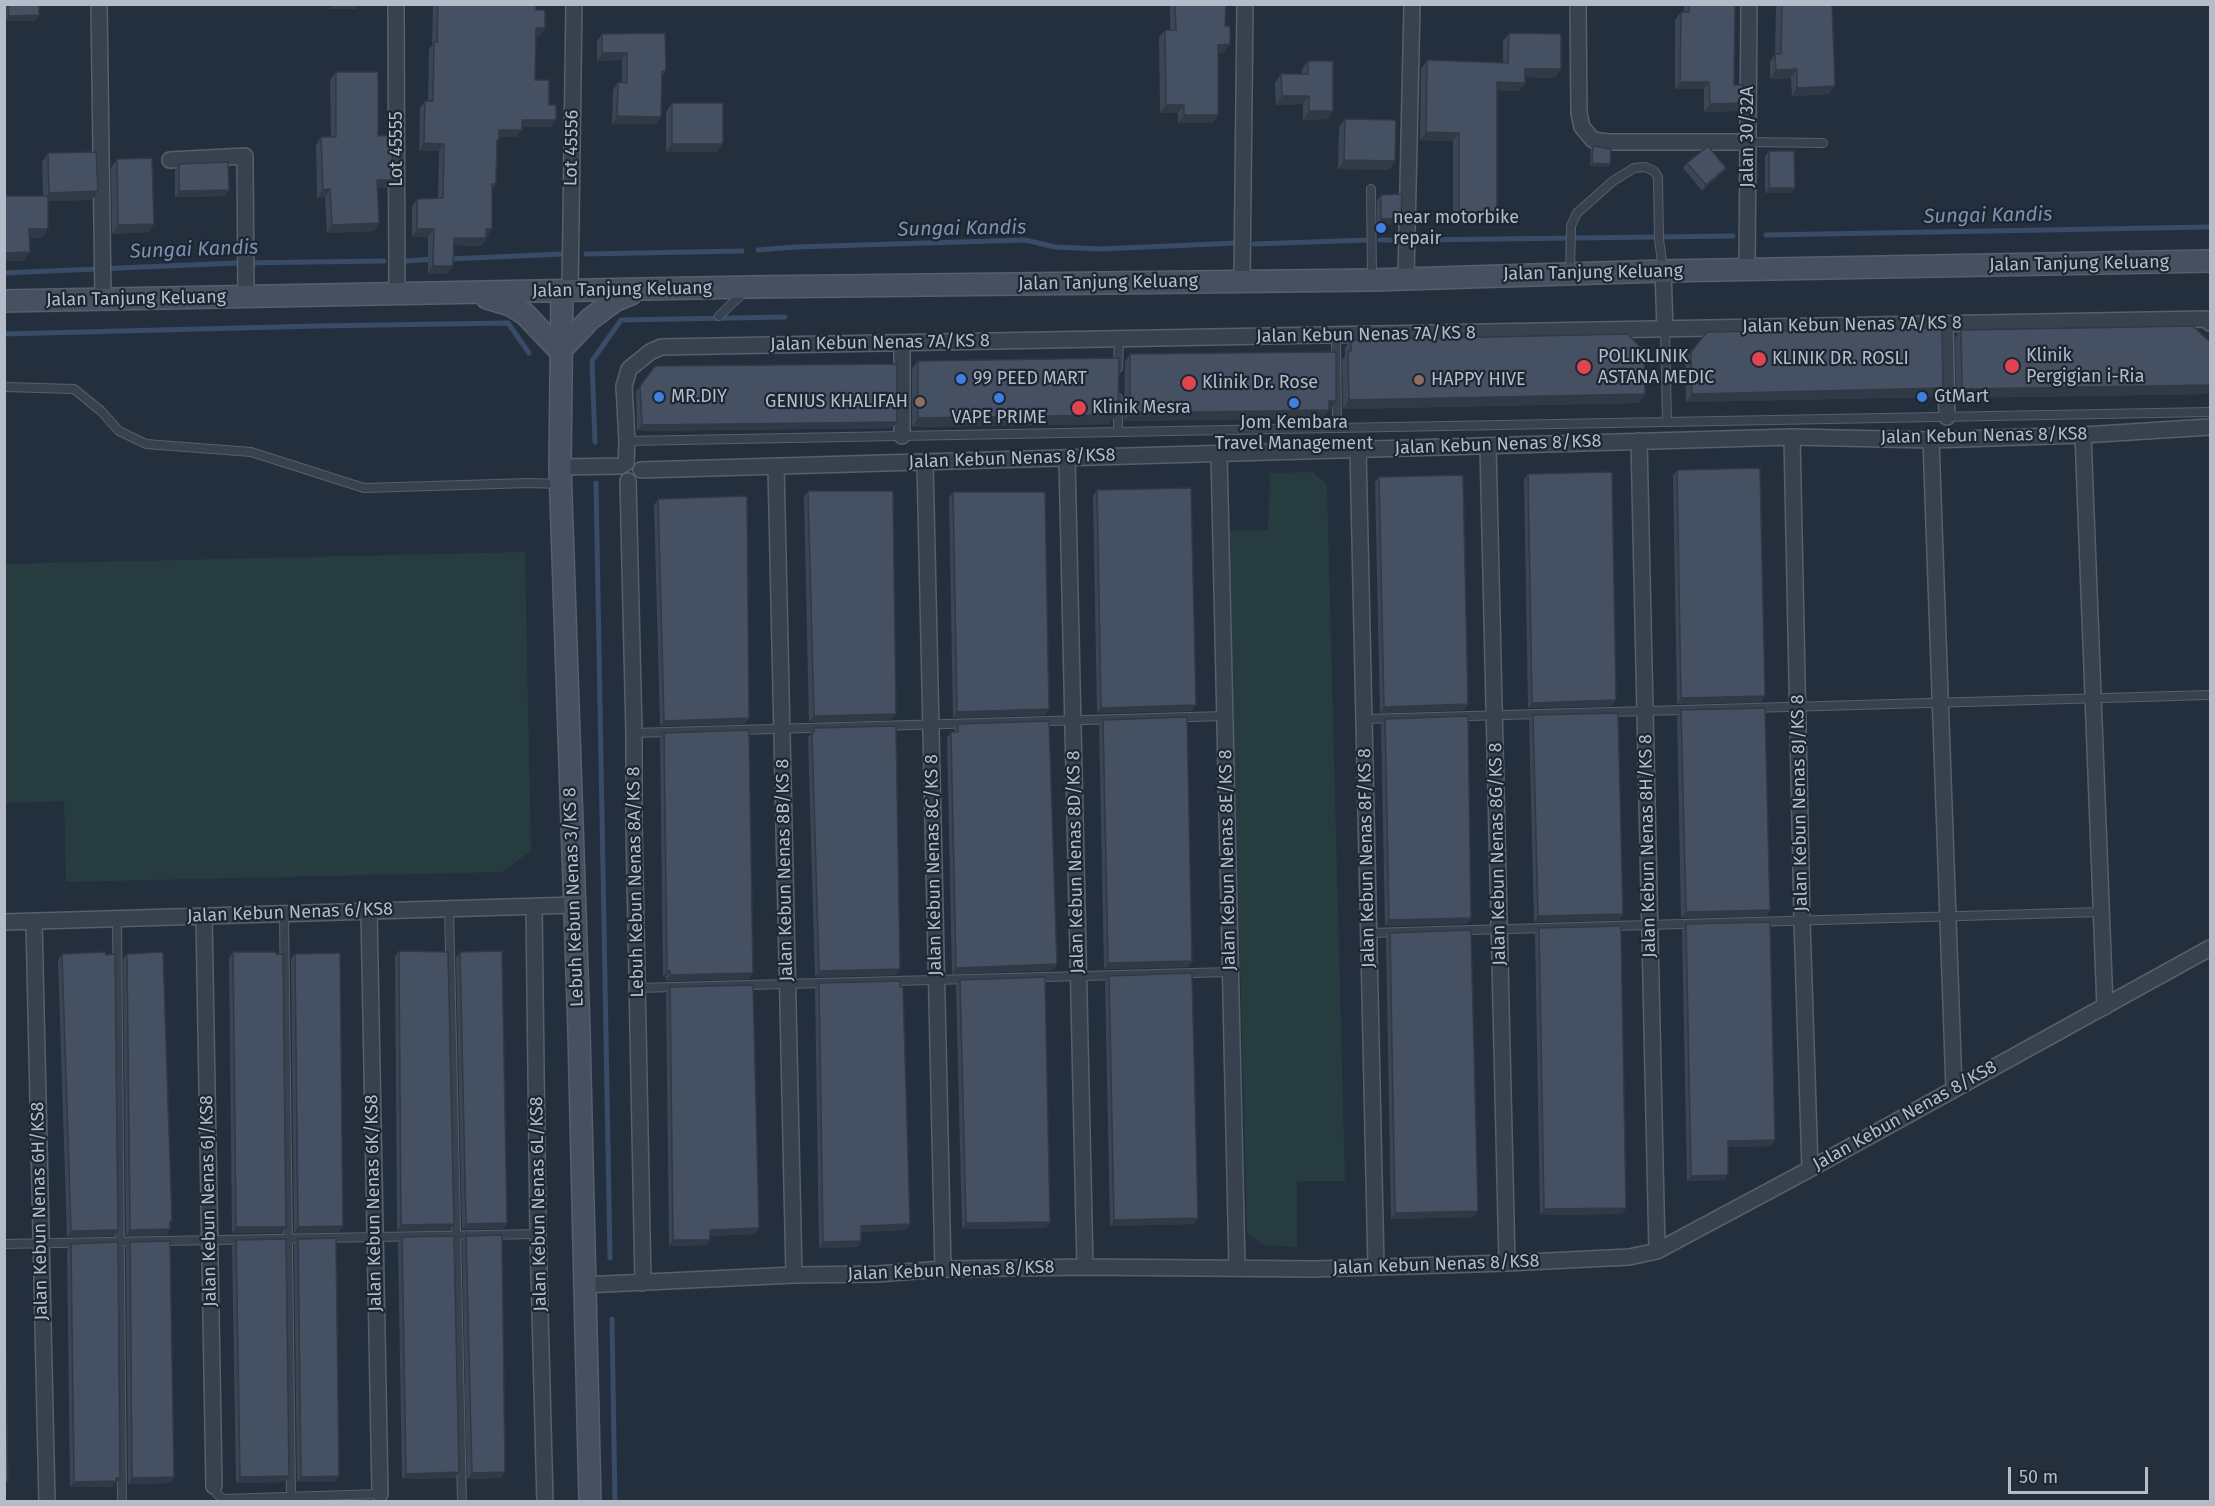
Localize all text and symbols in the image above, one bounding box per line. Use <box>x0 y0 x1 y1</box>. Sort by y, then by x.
street label: Jalan 30/32A <box>1737 86 1759 188</box>
street label: Lot 45556 <box>561 110 583 186</box>
street label: Lot 45555 <box>386 111 408 187</box>
water label: Sungai Kandis <box>1924 203 2052 229</box>
place label: near motorbike repair <box>1393 207 1519 250</box>
water label: Sungai Kandis <box>898 216 1026 242</box>
marker: near motorbike repair <box>1374 221 1388 235</box>
water label: Sungai Kandis <box>129 236 259 264</box>
street label: Jalan Tanjung Keluang <box>1989 252 2169 276</box>
street label: Jalan Tanjung Keluang <box>1503 261 1683 285</box>
street label: Jalan Tanjung Keluang <box>1018 271 1198 295</box>
street label: Jalan Tanjung Keluang <box>532 278 712 302</box>
street label: Jalan Tanjung Keluang <box>46 287 226 311</box>
street label: Jalan Kebun Nenas 7A/KS 8 <box>1742 312 1962 338</box>
street label: Jalan Kebun Nenas 7A/KS 8 <box>1256 322 1476 348</box>
street label: Jalan Kebun Nenas 7A/KS 8 <box>770 330 990 356</box>
place label: Klinik Pergigian i-Ria <box>2026 345 2144 388</box>
place label: POLIKLINIK ASTANA MEDIC <box>1598 346 1714 388</box>
place label: KLINIK DR. ROSLI <box>1772 348 1909 370</box>
marker: KLINIK DR. ROSLI <box>1750 350 1768 368</box>
marker: Klinik Pergigian i-Ria <box>2003 357 2021 375</box>
marker: POLIKLINIK ASTANA MEDIC <box>1575 358 1593 376</box>
place label: 99 PEED MART <box>973 368 1087 390</box>
place label: HAPPY HIVE <box>1431 369 1526 391</box>
marker: 99 PEED MART <box>954 372 968 386</box>
place label: Klinik Dr. Rose <box>1202 372 1318 394</box>
marker: HAPPY HIVE <box>1412 373 1426 387</box>
marker: Klinik Dr. Rose <box>1180 374 1198 392</box>
place label: MR.DIY <box>671 386 727 408</box>
place label: GtMart <box>1934 386 1989 408</box>
marker: MR.DIY <box>652 390 666 404</box>
marker: GtMart <box>1915 390 1929 404</box>
place label: GENIUS KHALIFAH <box>765 391 908 413</box>
marker: VAPE PRIME <box>992 391 1006 405</box>
marker: GENIUS KHALIFAH <box>913 395 927 409</box>
marker: Jom Kembara Travel Management <box>1287 396 1301 410</box>
place label: Klinik Mesra <box>1092 397 1191 419</box>
marker: Klinik Mesra <box>1070 399 1088 417</box>
place label: VAPE PRIME <box>951 407 1047 429</box>
place label: Jom Kembara Travel Management <box>1215 412 1373 454</box>
street label: Jalan Kebun Nenas 8/KS8 <box>1880 423 2088 449</box>
street label: Jalan Kebun Nenas 8/KS8 <box>1394 431 1602 459</box>
street label: Jalan Kebun Nenas 8/KS8 <box>908 445 1116 473</box>
street label: Jalan Kebun Nenas 8J/KS 8 <box>1787 694 1813 912</box>
street label: Jalan Kebun Nenas 8H/KS 8 <box>1635 734 1661 958</box>
street label: Jalan Kebun Nenas 8G/KS 8 <box>1485 742 1511 966</box>
street label: Jalan Kebun Nenas 8F/KS 8 <box>1354 748 1380 968</box>
street label: Jalan Kebun Nenas 8E/KS 8 <box>1215 749 1241 971</box>
street label: Jalan Kebun Nenas 8D/KS 8 <box>1063 750 1089 974</box>
street label: Jalan Kebun Nenas 8C/KS 8 <box>921 754 947 976</box>
street label: Jalan Kebun Nenas 8B/KS 8 <box>772 759 798 981</box>
street label: Lebuh Kebun Nenas 8A/KS 8 <box>623 766 649 998</box>
street label: Lebuh Kebun Nenas 3/KS 8 <box>559 787 589 1007</box>
street label: Jalan Kebun Nenas 6/KS8 <box>187 899 393 927</box>
street label: Jalan Kebun Nenas 8/KS8 <box>1809 1056 2001 1176</box>
street label: Jalan Kebun Nenas 6K/KS8 <box>361 1094 387 1312</box>
street label: Jalan Kebun Nenas 6J/KS8 <box>196 1095 222 1307</box>
street label: Jalan Kebun Nenas 6L/KS8 <box>526 1096 552 1312</box>
street label: Jalan Kebun Nenas 6H/KS8 <box>27 1101 53 1321</box>
street label: Jalan Kebun Nenas 8/KS8 <box>1332 1251 1540 1279</box>
street label: Jalan Kebun Nenas 8/KS8 <box>847 1257 1055 1285</box>
scale bar <box>2011 1455 2150 1493</box>
text: 50 m <box>2019 1466 2058 1488</box>

